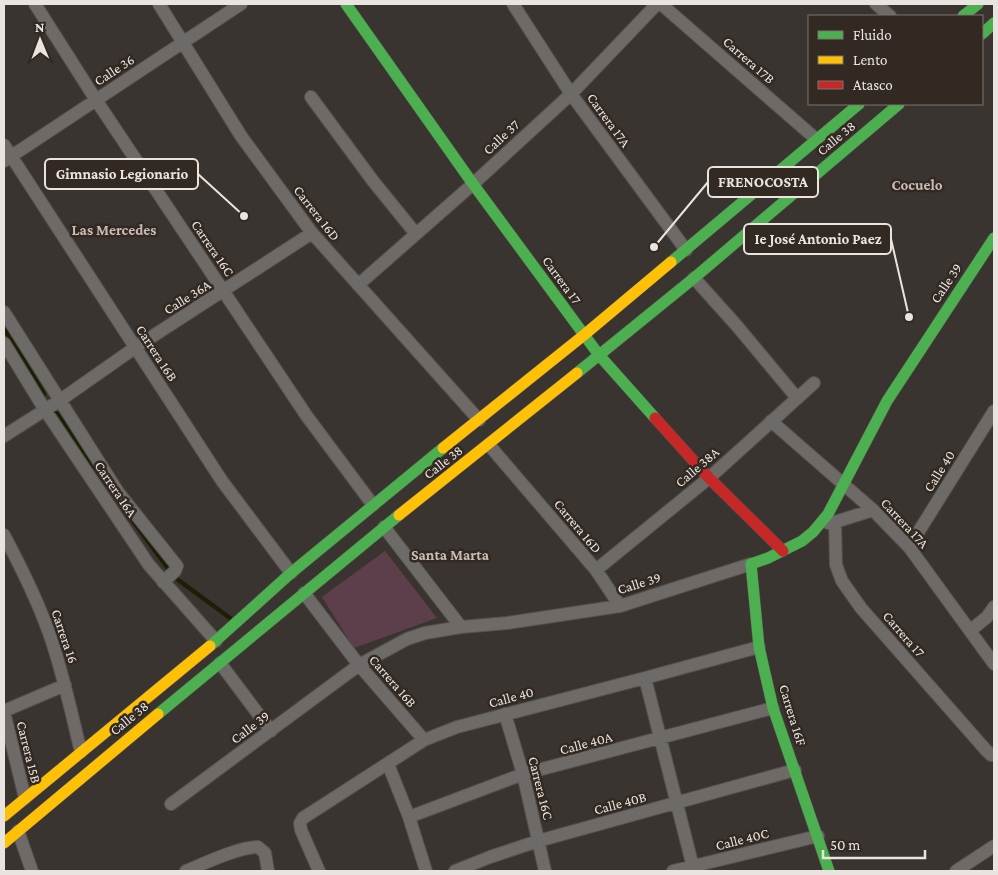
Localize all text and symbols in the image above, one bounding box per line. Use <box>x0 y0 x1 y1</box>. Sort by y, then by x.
north arrow <box>15 15 65 65</box>
legend <box>808 15 983 105</box>
text: N <box>35 19 45 35</box>
text: Fluido <box>853 27 892 43</box>
street label: Carrera 17B <box>720 33 778 87</box>
street label: Calle 36 <box>91 51 137 89</box>
text: Lento <box>853 52 887 68</box>
text: Atasco <box>853 77 893 93</box>
street label: Carrera 17A <box>584 90 634 150</box>
street label: Calle 37 <box>480 116 523 158</box>
street label: Calle 38 <box>814 117 858 159</box>
callout: Gimnasio Legionario <box>45 159 198 189</box>
text: Gimnasio Legionario <box>56 166 189 182</box>
callout: FRENOCOSTA <box>708 167 818 197</box>
text: FRENOCOSTA <box>718 174 809 190</box>
district label: Cocuelo <box>891 177 943 193</box>
street label: Carrera 16D <box>291 182 343 244</box>
street label: Carrera 16C <box>188 217 238 279</box>
district label: Las Mercedes <box>72 222 156 238</box>
callout: Ie José Antonio Paez <box>744 224 891 254</box>
text: Ie José Antonio Paez <box>754 231 882 247</box>
street label: Carrera 17 <box>539 253 585 308</box>
street label: Calle 39 <box>927 260 965 306</box>
street label: Calle 36A <box>161 276 213 318</box>
street label: Carrera 16B <box>133 322 181 384</box>
street label: Calle 38 <box>420 442 466 482</box>
street label: Calle 38A <box>672 444 722 490</box>
street label: Calle 40 <box>920 447 958 495</box>
street label: Carrera 16A <box>92 458 141 520</box>
street label: Carrera 17A <box>878 495 932 551</box>
street label: Carrera 16D <box>551 496 605 556</box>
district label: Santa Marta <box>411 547 490 563</box>
street label: Calle 39 <box>615 569 663 597</box>
street label: Carrera 16 <box>48 607 82 665</box>
street label: Carrera 17 <box>880 608 929 661</box>
street label: Carrera 16B <box>366 652 420 711</box>
street label: Calle 40 <box>487 683 535 711</box>
street label: Carrera 16F <box>776 683 810 748</box>
street label: Calle 38 <box>106 698 152 738</box>
street label: Calle 39 <box>227 707 273 747</box>
street label: Carrera 15B <box>14 719 44 785</box>
street label: Calle 40A <box>558 728 614 758</box>
street label: Carrera 16C <box>525 755 557 821</box>
street label: Calle 40B <box>592 788 648 818</box>
street label: Calle 40C <box>714 825 770 853</box>
scale bar <box>823 828 926 860</box>
text: 50 m <box>830 837 860 853</box>

